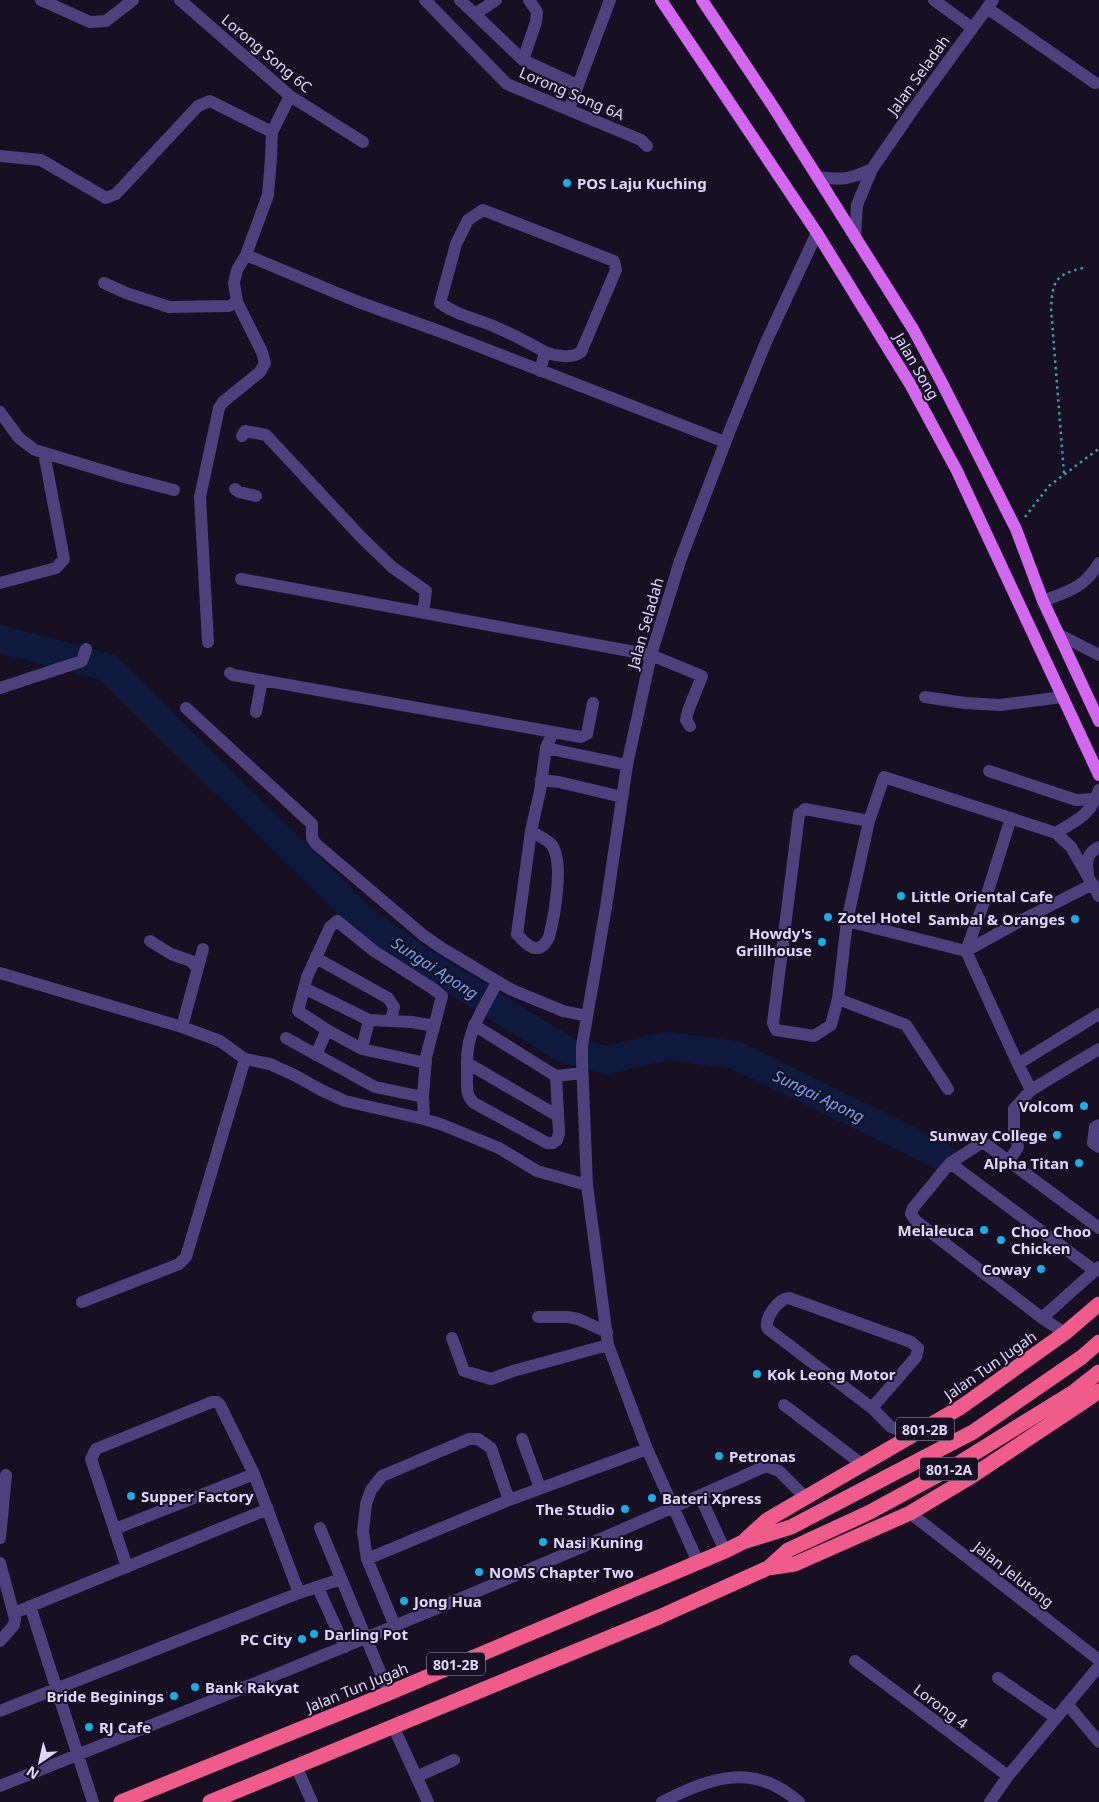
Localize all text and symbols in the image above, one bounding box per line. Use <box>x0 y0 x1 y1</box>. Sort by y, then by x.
street label: Lorong Song 6C <box>218 9 317 97</box>
street label: Jalan Seladah <box>881 31 954 120</box>
street label: Lorong Song 6A <box>516 62 628 124</box>
place label: POS Laju Kuching <box>577 173 707 193</box>
marker: POS Laju Kuching <box>561 177 573 189</box>
street label: Jalan Song <box>889 327 944 403</box>
street label: Jalan Seladah <box>622 575 668 673</box>
place label: Little Oriental Cafe <box>911 886 1053 906</box>
marker: Little Oriental Cafe <box>895 890 907 902</box>
place label: Zotel Hotel <box>838 907 921 927</box>
place label: Sambal & Oranges <box>928 909 1065 929</box>
marker: Zotel Hotel <box>822 911 834 923</box>
marker: Sambal & Oranges <box>1069 913 1081 925</box>
place label: Howdy's Grillhouse <box>736 923 812 960</box>
water label: Sungai Apong <box>387 932 483 1004</box>
marker: Howdy's Grillhouse <box>816 936 828 948</box>
water label: Sungai Apong <box>770 1064 868 1128</box>
place label: Volcom <box>1019 1096 1074 1116</box>
marker: Volcom <box>1078 1100 1090 1112</box>
place label: Sunway College <box>930 1125 1047 1145</box>
marker: Sunway College <box>1051 1129 1063 1141</box>
place label: Alpha Titan <box>984 1153 1069 1173</box>
marker: Alpha Titan <box>1073 1157 1085 1169</box>
place label: Melaleuca <box>898 1220 974 1240</box>
place label: Choo Choo Chicken <box>1011 1221 1091 1258</box>
marker: Melaleuca <box>978 1224 990 1236</box>
marker: Choo Choo Chicken <box>995 1234 1007 1246</box>
place label: Coway <box>982 1259 1031 1279</box>
marker: Coway <box>1035 1263 1047 1275</box>
street label: Jalan Tun Jugah <box>938 1326 1040 1405</box>
place label: Kok Leong Motor <box>767 1364 896 1384</box>
marker: Kok Leong Motor <box>751 1368 763 1380</box>
road number: 801-2B <box>896 1418 954 1440</box>
place label: Petronas <box>729 1446 796 1466</box>
marker: Petronas <box>713 1450 725 1462</box>
road number: 801-2A <box>920 1458 978 1480</box>
place label: Supper Factory <box>141 1486 254 1506</box>
place label: Bateri Xpress <box>662 1488 761 1508</box>
marker: Supper Factory <box>125 1490 137 1502</box>
marker: Bateri Xpress <box>646 1492 658 1504</box>
place label: The Studio <box>536 1499 615 1519</box>
marker: The Studio <box>619 1503 631 1515</box>
place label: Nasi Kuning <box>553 1532 643 1552</box>
street label: Jalan Jelutong <box>968 1535 1058 1612</box>
marker: Nasi Kuning <box>537 1536 549 1548</box>
place label: NOMS Chapter Two <box>489 1562 634 1582</box>
marker: NOMS Chapter Two <box>473 1566 485 1578</box>
place label: Jong Hua <box>412 1591 482 1611</box>
marker: Jong Hua <box>398 1595 410 1607</box>
place label: Darling Pot <box>324 1624 408 1644</box>
marker: Darling Pot <box>308 1628 320 1640</box>
place label: PC City <box>240 1629 292 1649</box>
marker: PC City <box>296 1633 308 1645</box>
road number: 801-2B <box>427 1652 485 1676</box>
street label: Jalan Tun Jugah <box>301 1657 411 1717</box>
place label: Bank Rakyat <box>205 1677 300 1697</box>
street label: Lorong 4 <box>910 1679 972 1733</box>
marker: Bank Rakyat <box>189 1681 201 1693</box>
place label: Bride Beginings <box>47 1686 164 1706</box>
marker: Bride Beginings <box>168 1690 180 1702</box>
place label: RJ Cafe <box>99 1717 151 1737</box>
marker: RJ Cafe <box>83 1721 95 1733</box>
north arrow <box>15 1737 65 1787</box>
text: N <box>22 1762 42 1784</box>

